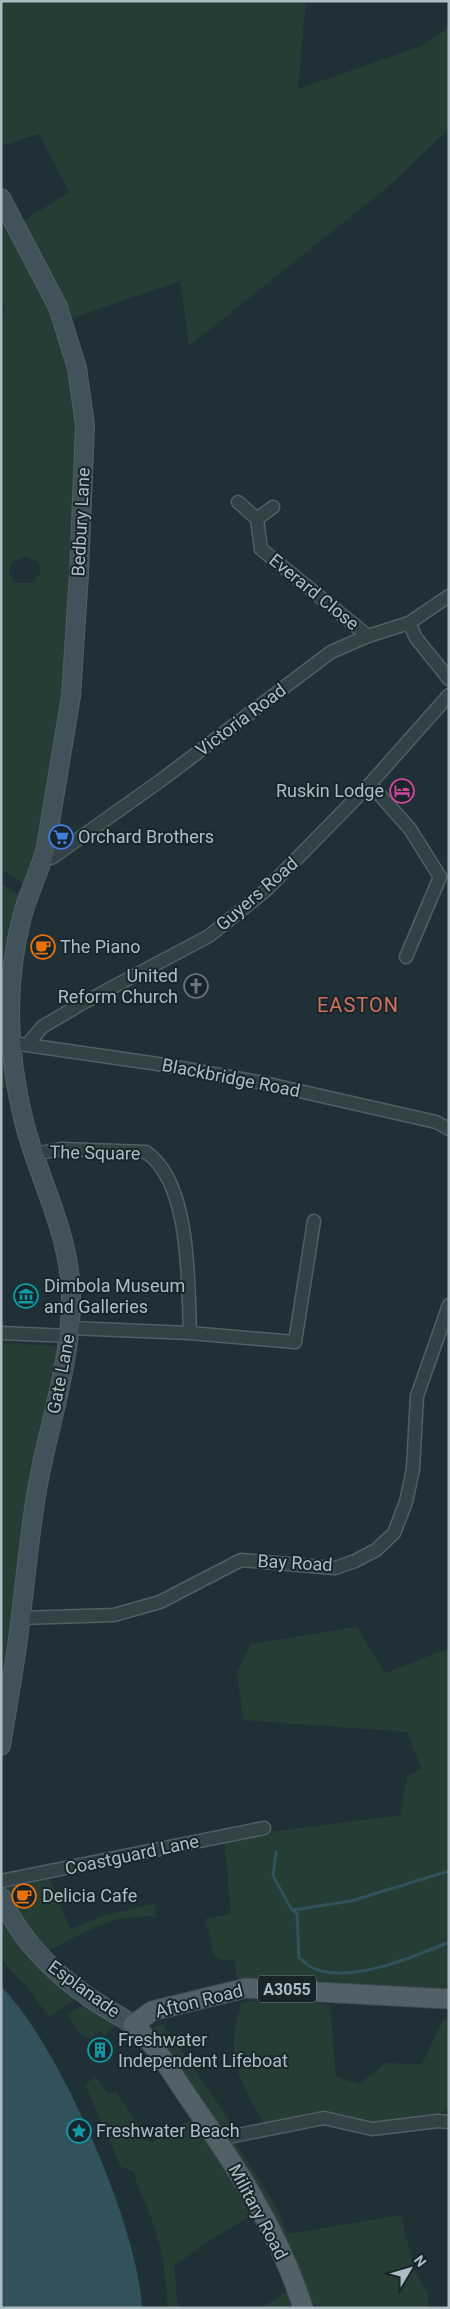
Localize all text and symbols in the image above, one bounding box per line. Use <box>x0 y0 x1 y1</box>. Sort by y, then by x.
street label: Bedbury Lane <box>67 467 94 577</box>
street label: Everard Close <box>265 549 363 634</box>
street label: Victoria Road <box>192 679 290 760</box>
hotel icon: Ruskin Lodge <box>389 778 415 804</box>
place label: Ruskin Lodge <box>276 780 384 801</box>
supermarket icon: Orchard Brothers <box>48 824 74 850</box>
place label: Orchard Brothers <box>78 826 214 847</box>
street label: Guyers Road <box>212 852 302 935</box>
cafe icon: The Piano <box>30 934 56 960</box>
place label: The Piano <box>60 936 140 957</box>
place label: United Reform Church <box>58 965 178 1007</box>
church icon: United Reform Church <box>183 973 209 999</box>
district label: EASTON <box>317 993 399 1017</box>
street label: Blackbridge Road <box>160 1054 302 1101</box>
street label: The Square <box>49 1141 141 1164</box>
place label: Dimbola Museum and Galleries <box>44 1275 185 1317</box>
museum icon: Dimbola Museum and Galleries <box>13 1283 39 1309</box>
street label: Gate Lane <box>42 1332 79 1416</box>
street label: Bay Road <box>257 1550 333 1575</box>
street label: Coastguard Lane <box>63 1830 201 1879</box>
cafe icon: Delicia Cafe <box>11 1883 37 1909</box>
place label: Delicia Cafe <box>42 1885 137 1906</box>
street label: Esplanade <box>44 1956 124 2022</box>
road number: A3055 <box>258 1976 316 2002</box>
street label: Afton Road <box>153 1979 245 2022</box>
place label: Freshwater Independent Lifeboat <box>118 2029 288 2071</box>
building icon: Freshwater Independent Lifeboat <box>87 2037 113 2063</box>
place icon: Freshwater Beach <box>66 2118 92 2144</box>
place label: Freshwater Beach <box>96 2120 240 2141</box>
street label: Military Road <box>225 2160 292 2263</box>
north arrow <box>385 2244 435 2294</box>
text: N <box>411 2252 430 2270</box>

